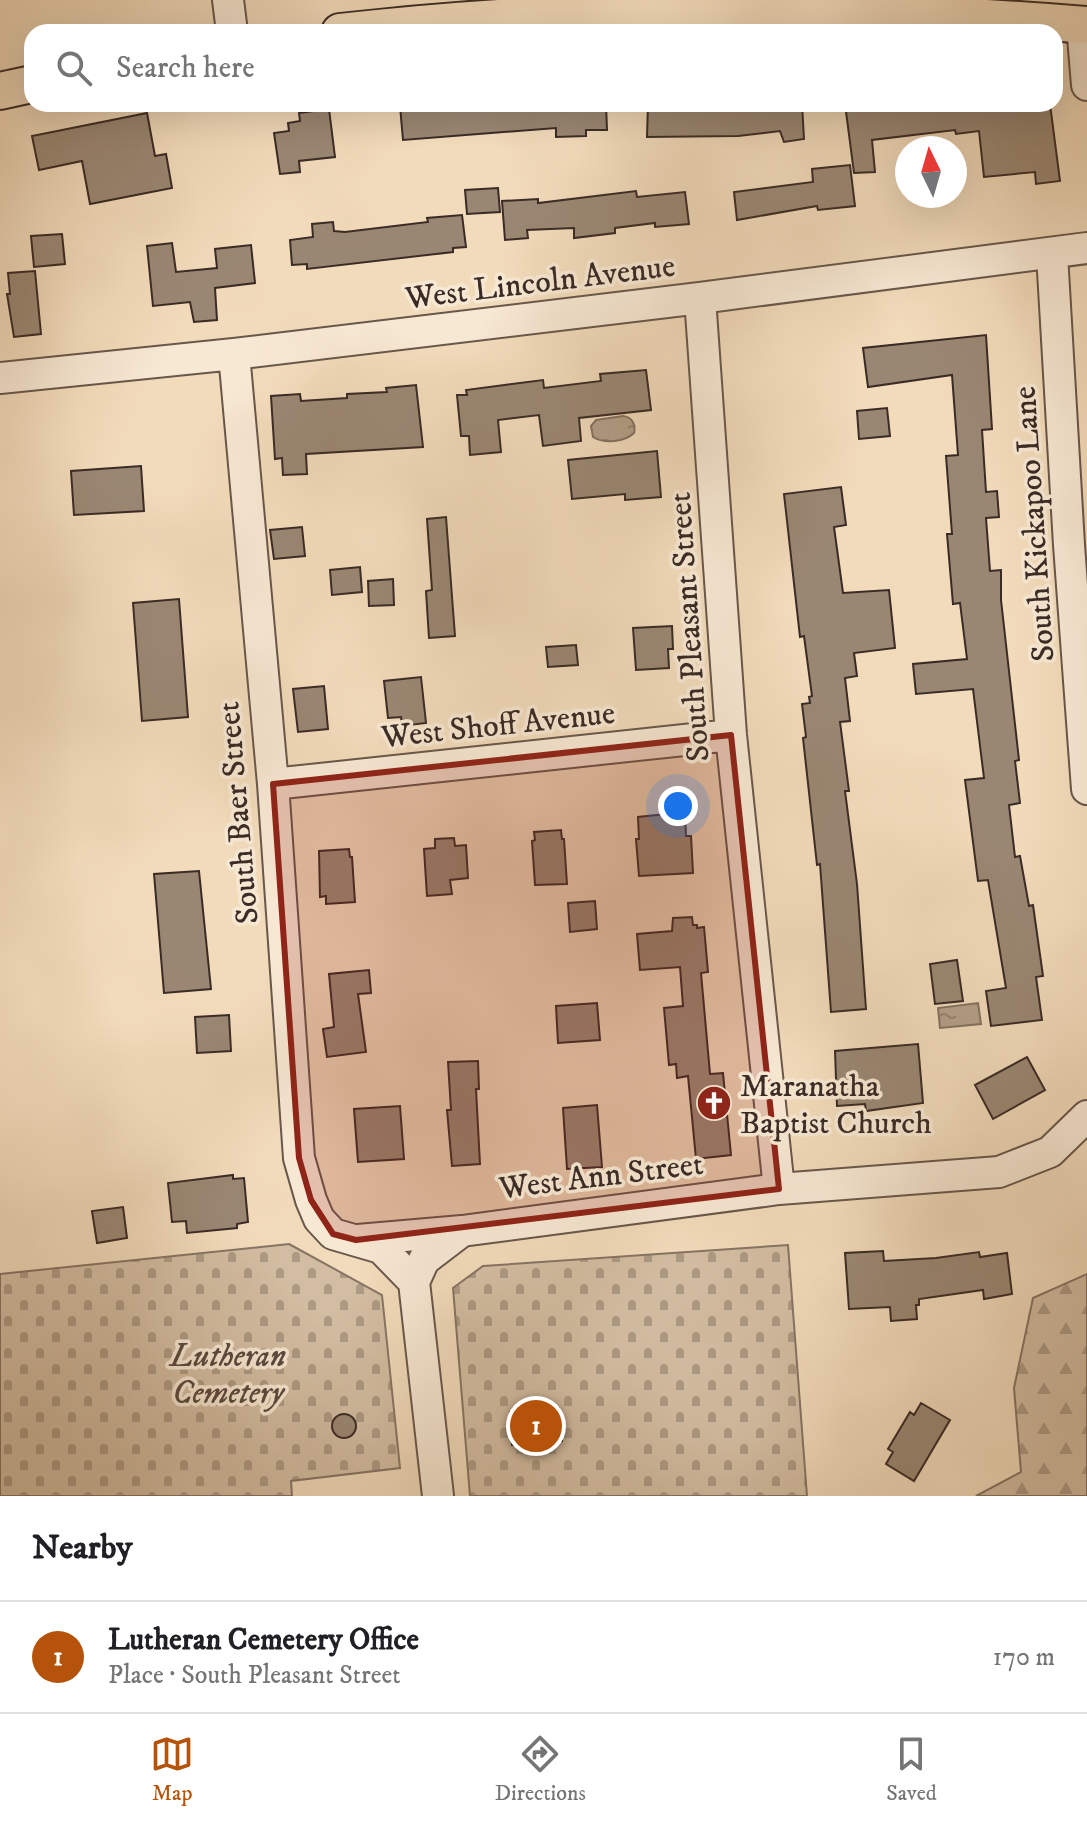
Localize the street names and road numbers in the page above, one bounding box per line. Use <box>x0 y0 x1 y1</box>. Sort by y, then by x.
street label: West Lincoln Avenue <box>402 247 677 319</box>
street label: South Kickapoo Lane <box>1005 385 1065 663</box>
street label: South Pleasant Street <box>661 491 719 763</box>
street label: West Shoff Avenue <box>378 694 617 758</box>
street label: South Baer Street <box>209 700 269 926</box>
street label: West Ann Street <box>496 1145 706 1209</box>

